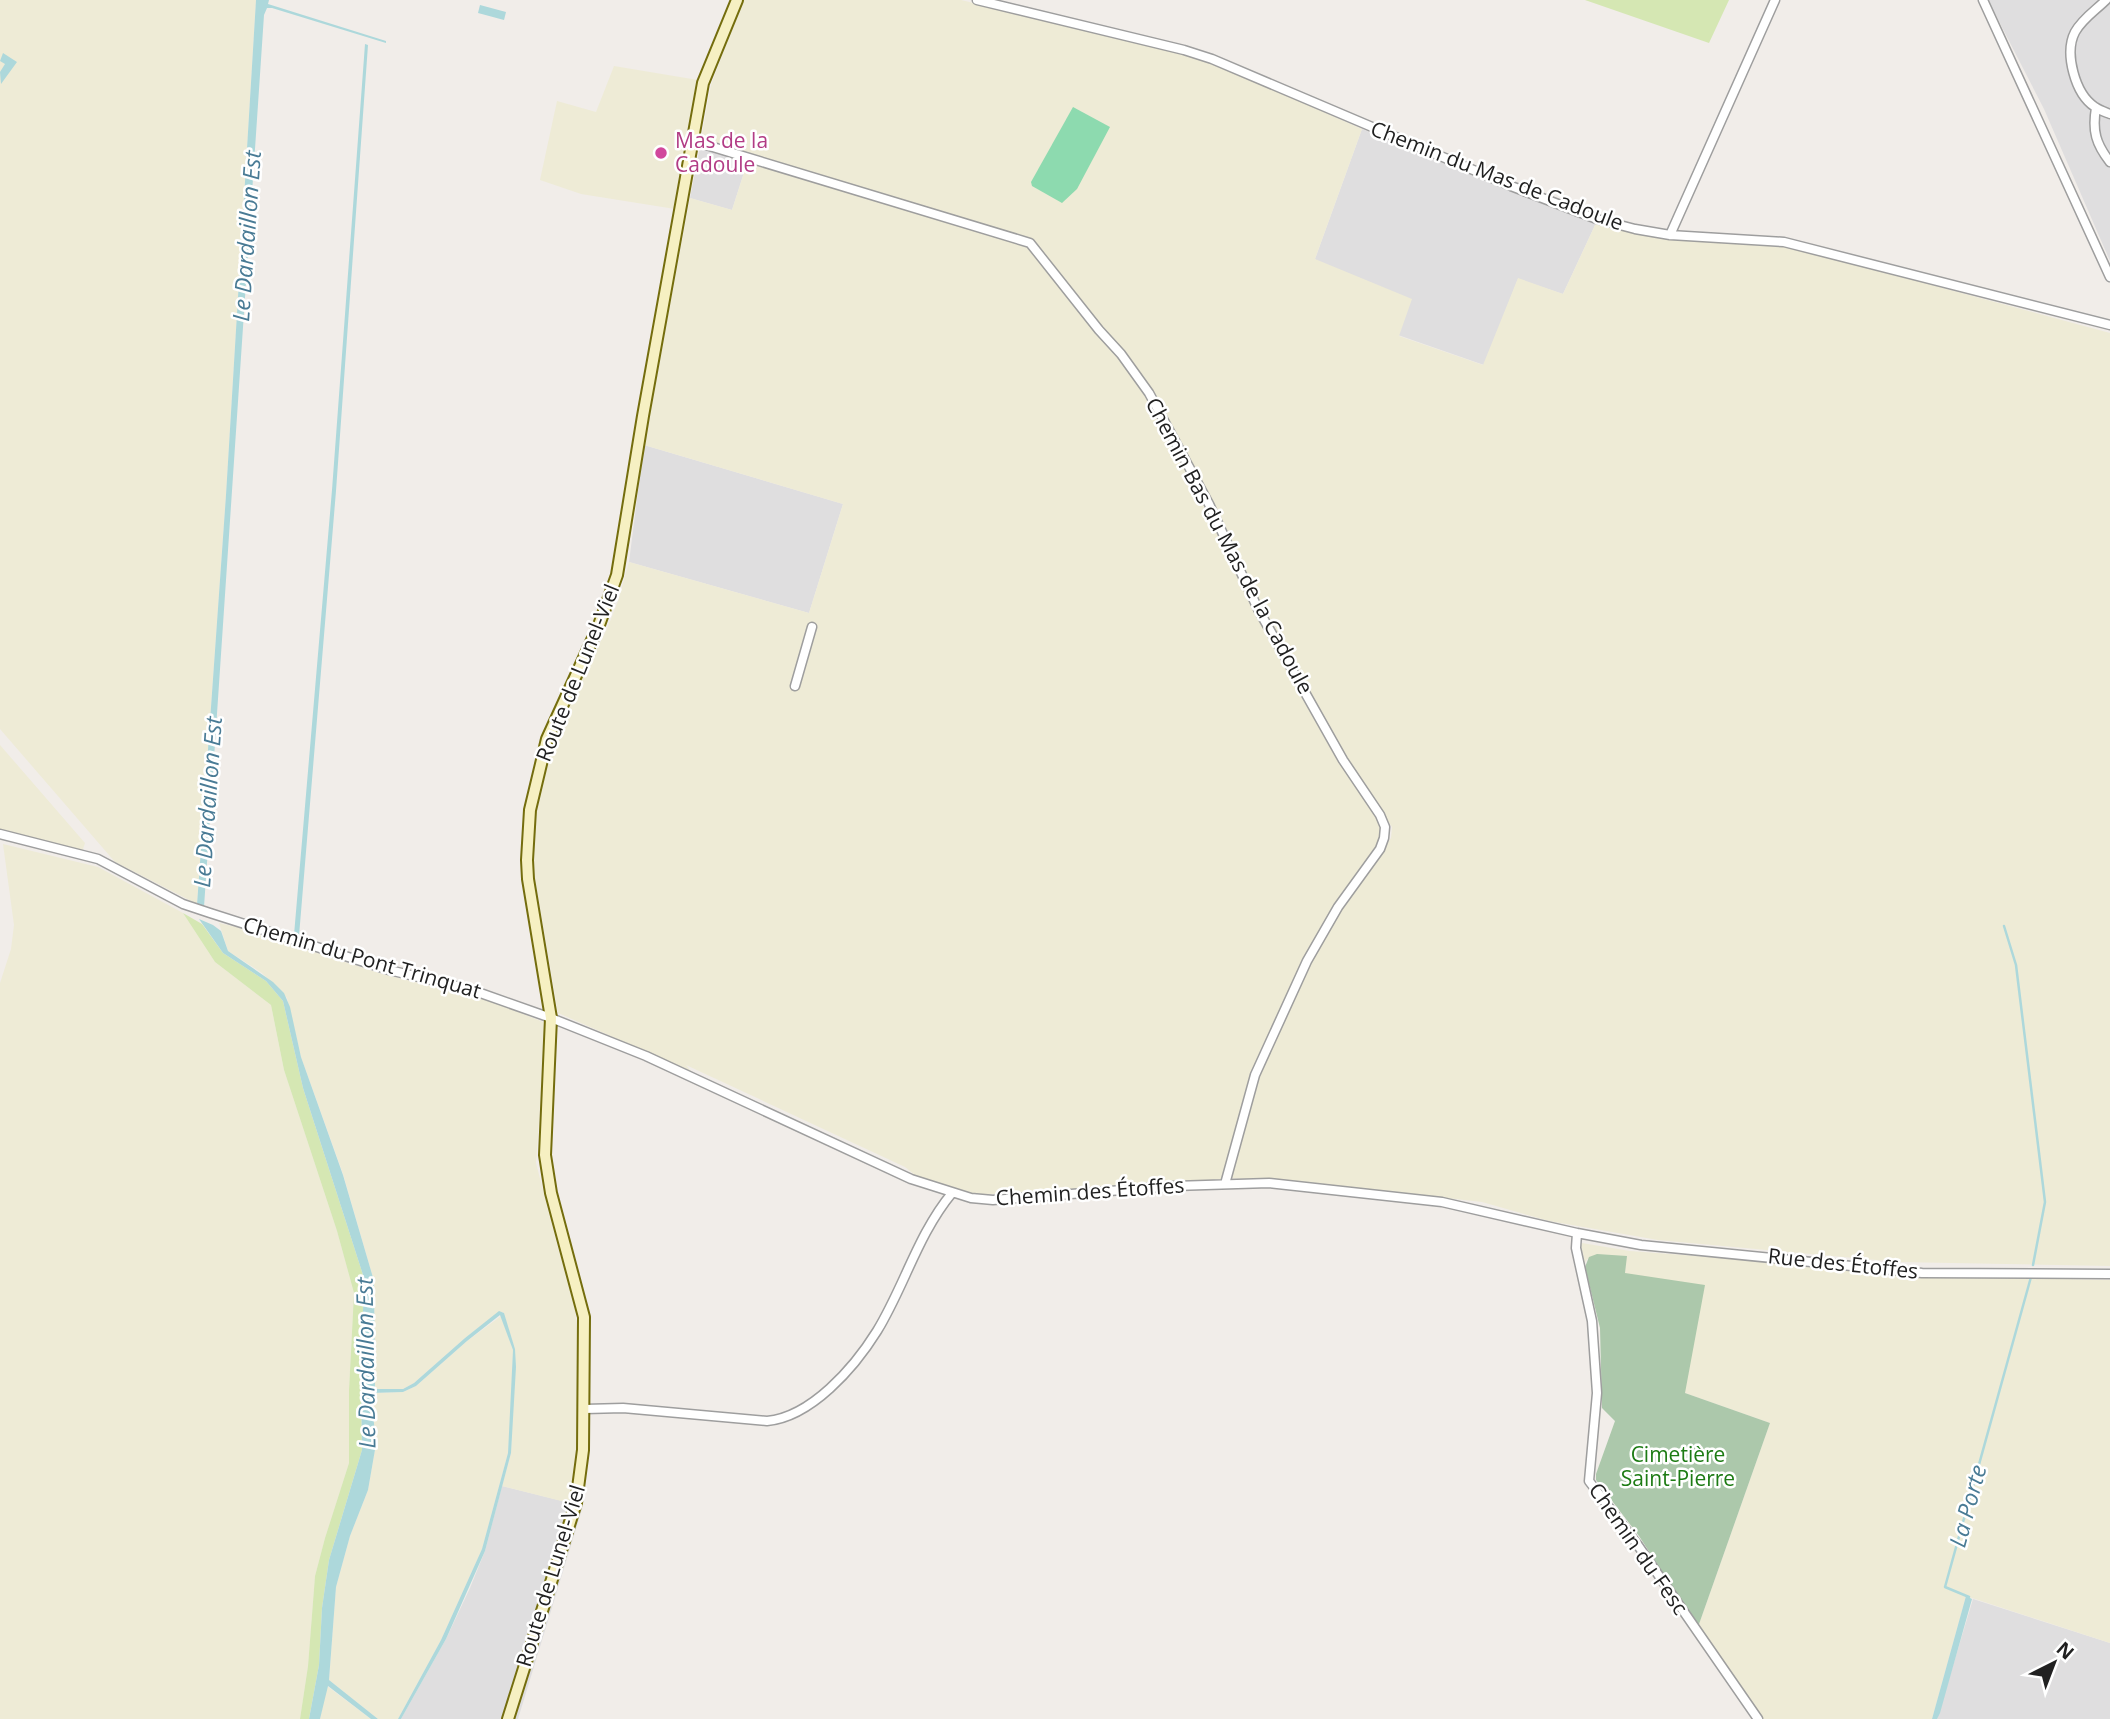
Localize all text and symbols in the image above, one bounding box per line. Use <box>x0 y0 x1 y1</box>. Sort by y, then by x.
street label: Chemin du Mas de Cadoule <box>1367 114 1628 236</box>
place label: Mas de la Cadoule <box>675 126 768 178</box>
marker: Mas de la Cadoule <box>653 145 669 161</box>
water label: Le Dardaillon Est <box>224 148 268 322</box>
street label: Chemin Bas du Mas de la Cadoule <box>1140 392 1320 699</box>
street label: Route de Lunel-Viel <box>529 580 625 765</box>
water label: Le Dardaillon Est <box>185 714 229 888</box>
street label: Chemin du Pont Trinquat <box>240 910 485 1004</box>
street label: Chemin des Étoffes <box>995 1170 1185 1212</box>
street label: Rue des Étoffes <box>1767 1241 1920 1285</box>
water label: Le Dardaillon Est <box>347 1276 382 1449</box>
park label: Cimetière Saint-Pierre <box>1621 1440 1735 1492</box>
water label: La Porte <box>1941 1461 1993 1550</box>
street label: Chemin du Fesc <box>1583 1477 1695 1620</box>
street label: Route de Lunel-Viel <box>509 1481 591 1670</box>
north arrow <box>2019 1628 2089 1698</box>
text: N <box>2051 1636 2080 1665</box>

